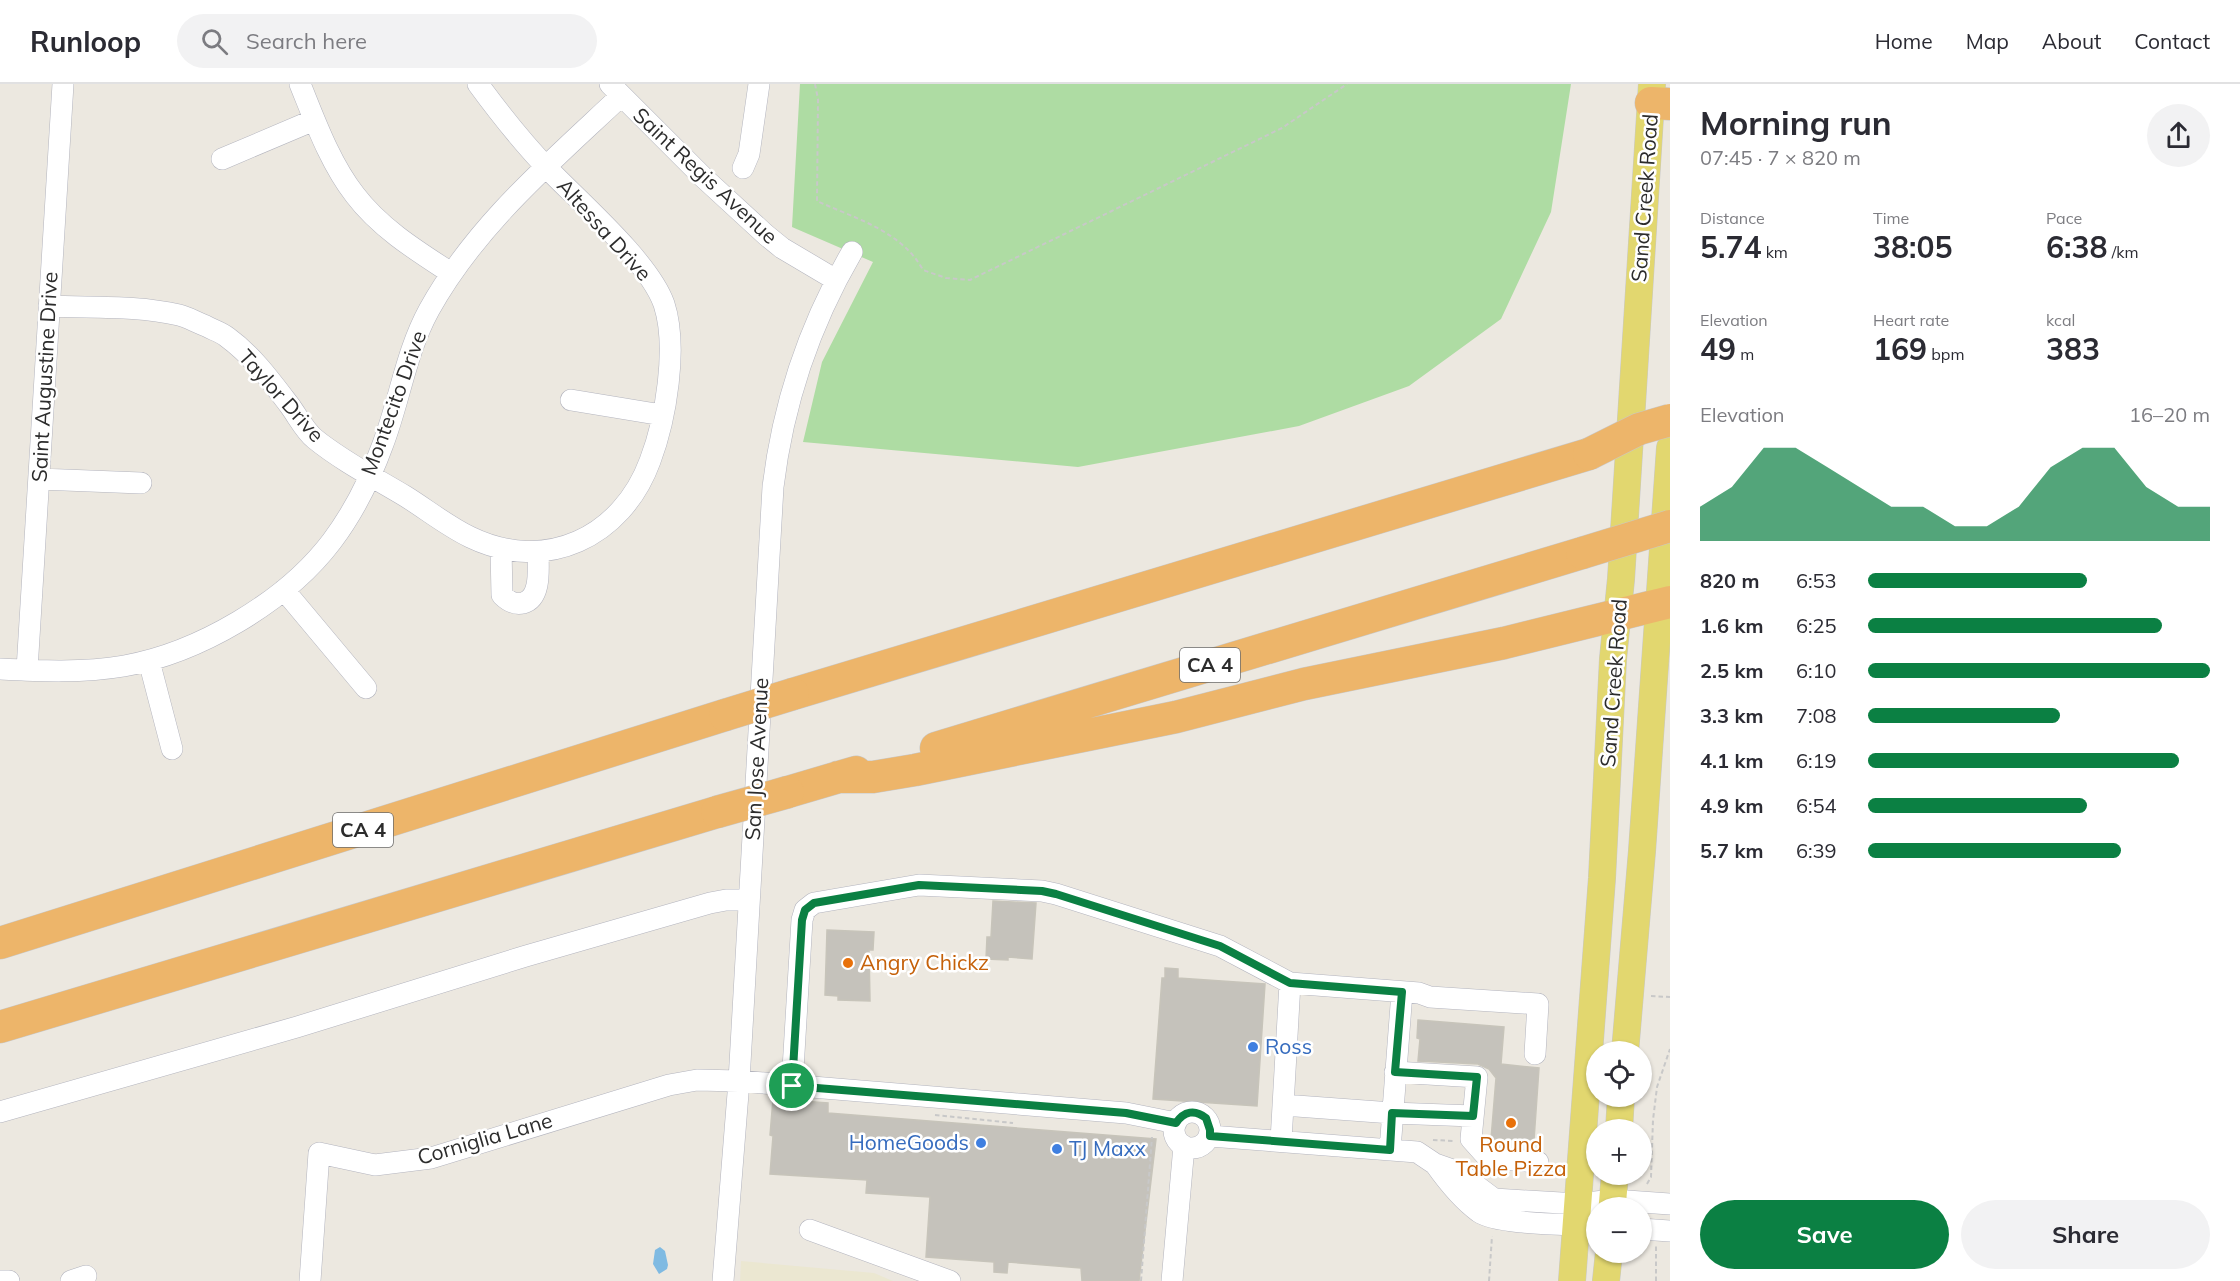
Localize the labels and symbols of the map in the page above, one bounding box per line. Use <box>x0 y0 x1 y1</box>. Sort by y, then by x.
street label: Saint Regis Avenue <box>628 102 783 249</box>
street label: Sand Creek Road <box>1625 113 1663 283</box>
street label: Altessa Drive <box>552 173 657 286</box>
street label: Saint Augustine Drive <box>26 271 62 483</box>
street label: Montecito Drive <box>355 327 431 478</box>
street label: Taylor Drive <box>233 344 330 447</box>
street label: Sand Creek Road <box>1594 598 1632 768</box>
road number: CA 4 <box>1180 648 1240 682</box>
street label: San Jose Avenue <box>739 677 773 841</box>
road number: CA 4 <box>333 813 393 847</box>
place label: Angry Chickz <box>860 949 989 975</box>
marker: Angry Chickz <box>841 956 855 970</box>
place label: Ross <box>1265 1033 1312 1059</box>
marker: Ross <box>1246 1040 1260 1054</box>
pin <box>766 1060 817 1111</box>
street label: Corniglia Lane <box>414 1106 555 1170</box>
marker: Round Table Pizza <box>1504 1116 1518 1130</box>
place label: HomeGoods <box>849 1129 969 1155</box>
place label: Round Table Pizza <box>1455 1131 1567 1181</box>
place label: TJ Maxx <box>1069 1135 1146 1161</box>
marker: HomeGoods <box>974 1136 988 1150</box>
marker: TJ Maxx <box>1050 1142 1064 1156</box>

